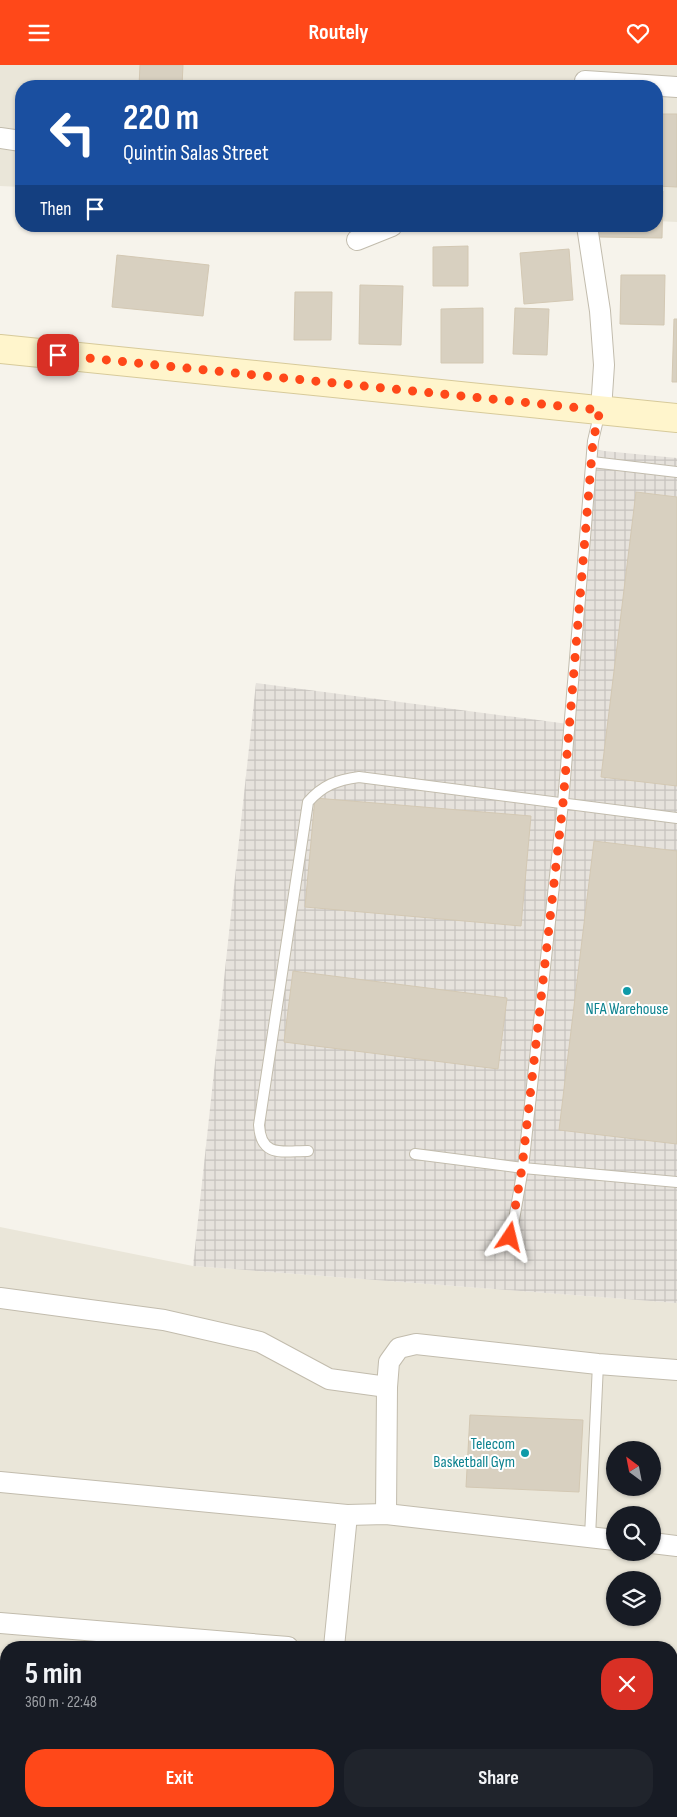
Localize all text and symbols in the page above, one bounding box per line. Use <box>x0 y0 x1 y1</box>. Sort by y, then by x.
icon: menu <box>25 19 53 47</box>
text: Routely <box>309 19 368 46</box>
icon: heart <box>624 19 652 47</box>
text: 220 m <box>123 97 199 140</box>
icon: left <box>40 100 105 165</box>
text: Quintin Salas Street <box>123 140 269 167</box>
icon: arrive <box>81 195 109 223</box>
text: Then <box>40 198 71 221</box>
pin <box>37 334 79 376</box>
icon: arrive <box>44 341 72 369</box>
marker: NFA Warehouse <box>621 985 633 997</box>
place label: NFA Warehouse <box>586 1000 668 1019</box>
position arrow <box>483 1210 535 1262</box>
place label: Telecom Basketball Gym <box>433 1435 515 1472</box>
north arrow <box>606 1441 661 1496</box>
map controls <box>606 1441 661 1626</box>
marker: Telecom Basketball Gym <box>519 1447 531 1459</box>
button: search <box>606 1506 661 1561</box>
button: layers <box>606 1571 661 1626</box>
text: 5 min <box>25 1656 82 1692</box>
button: close <box>601 1658 653 1710</box>
text: 360 m · 22:48 <box>25 1693 97 1712</box>
button: Exit <box>25 1749 334 1807</box>
button: Share <box>344 1749 653 1807</box>

